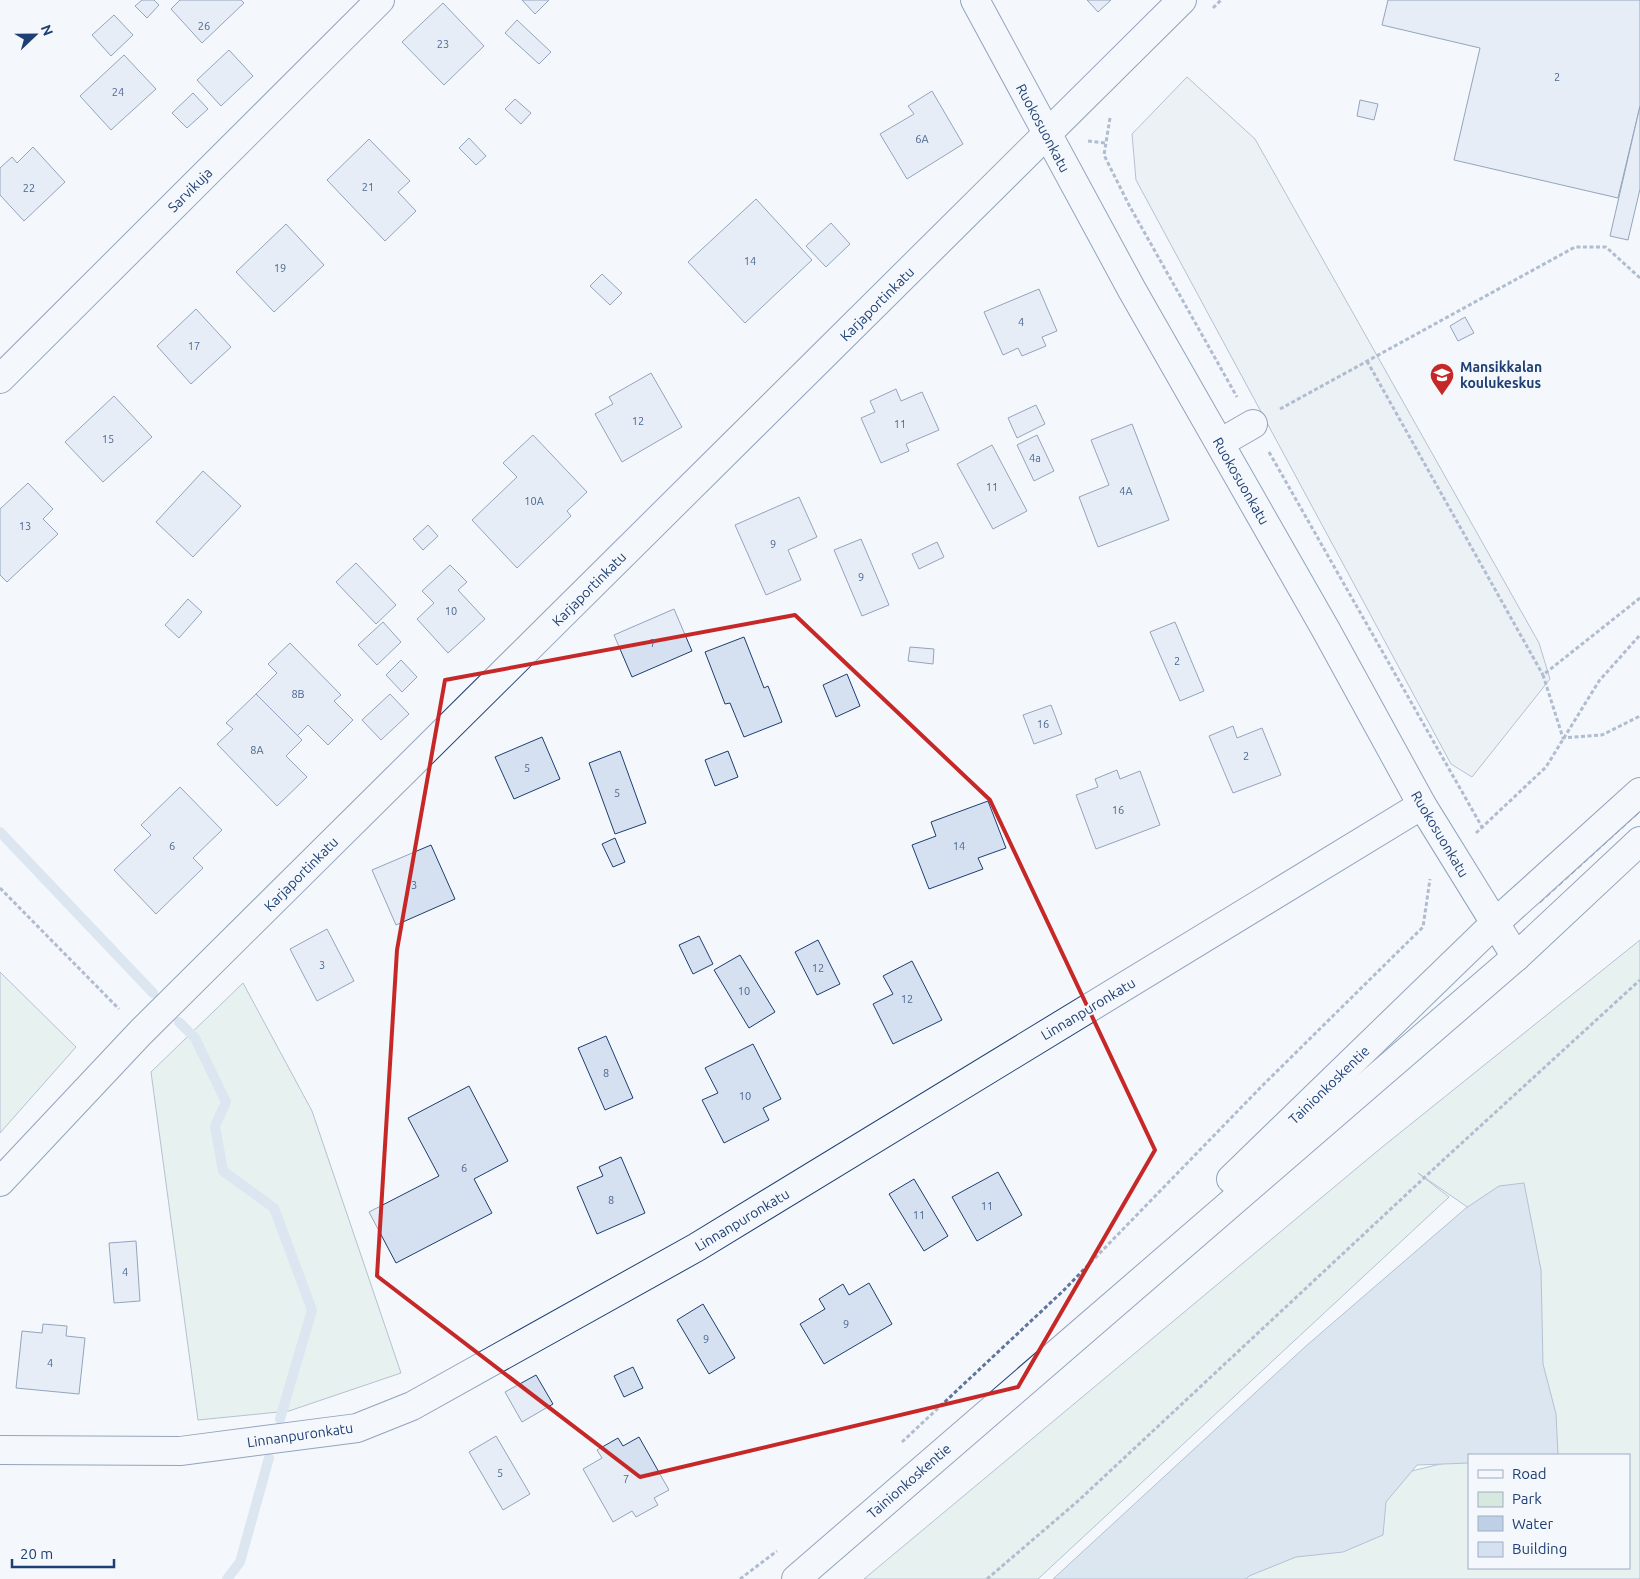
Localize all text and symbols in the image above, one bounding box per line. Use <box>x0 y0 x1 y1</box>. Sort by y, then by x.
north arrow <box>10 10 60 60</box>
house number: 26 <box>198 20 210 32</box>
text: N <box>38 22 56 38</box>
house number: 23 <box>437 38 449 50</box>
house number: 2 <box>1554 71 1560 83</box>
street label: Ruokosuonkatu <box>1013 81 1073 175</box>
house number: 24 <box>112 86 124 98</box>
house number: 6A <box>915 133 930 145</box>
street label: Sarvikuja <box>165 165 215 215</box>
house number: 21 <box>362 181 374 193</box>
house number: 22 <box>23 182 35 194</box>
house number: 14 <box>744 255 756 267</box>
house number: 19 <box>274 262 286 274</box>
street label: Karjaportinkatu <box>837 264 917 344</box>
house number: 4 <box>1018 316 1024 328</box>
house number: 17 <box>188 340 200 352</box>
place label: Mansikkalan koulukeskus <box>1460 359 1542 391</box>
school or university icon: Mansikkalan koulukeskus <box>1429 362 1455 396</box>
house number: 12 <box>632 415 644 427</box>
house number: 11 <box>894 418 906 430</box>
house number: 15 <box>102 433 114 445</box>
street label: Ruokosuonkatu <box>1210 435 1272 527</box>
house number: 4a <box>1029 452 1041 464</box>
house number: 11 <box>986 481 998 493</box>
house number: 4A <box>1119 485 1134 497</box>
house number: 10A <box>524 495 545 507</box>
house number: 13 <box>19 520 31 532</box>
house number: 9 <box>770 538 776 550</box>
street label: Karjaportinkatu <box>549 549 629 629</box>
house number: 9 <box>858 571 864 583</box>
house number: 10 <box>445 605 457 617</box>
house number: 7 <box>650 637 656 649</box>
house number: 2 <box>1174 655 1180 667</box>
house number: 8B <box>291 688 305 700</box>
house number: 16 <box>1037 718 1049 730</box>
house number: 8A <box>250 744 265 756</box>
house number: 2 <box>1243 750 1249 762</box>
house number: 5 <box>524 762 530 774</box>
house number: 5 <box>614 787 620 799</box>
street label: Ruokosuonkatu <box>1408 788 1472 880</box>
house number: 16 <box>1112 804 1124 816</box>
street label: Karjaportinkatu <box>261 834 341 914</box>
house number: 6 <box>169 840 175 852</box>
house number: 14 <box>953 840 965 852</box>
house number: 3 <box>411 879 417 891</box>
house number: 3 <box>319 959 325 971</box>
house number: 12 <box>812 962 824 974</box>
street label: Linnanpuronkatu <box>1038 975 1138 1043</box>
house number: 10 <box>738 985 750 997</box>
house number: 12 <box>901 993 913 1005</box>
street label: Tainionkoskentie <box>1285 1043 1373 1127</box>
house number: 8 <box>603 1067 609 1079</box>
house number: 10 <box>739 1090 751 1102</box>
house number: 6 <box>461 1162 467 1174</box>
street label: Linnanpuronkatu <box>692 1186 792 1254</box>
house number: 8 <box>608 1194 614 1206</box>
house number: 11 <box>981 1200 993 1212</box>
house number: 11 <box>913 1209 925 1221</box>
house number: 4 <box>122 1266 128 1278</box>
house number: 9 <box>843 1318 849 1330</box>
house number: 9 <box>703 1333 709 1345</box>
house number: 4 <box>47 1357 53 1369</box>
street label: Linnanpuronkatu <box>246 1420 354 1450</box>
street label: Tainionkoskentie <box>864 1440 954 1522</box>
legend <box>1468 1454 1630 1569</box>
text: Road <box>1512 1465 1547 1482</box>
house number: 5 <box>497 1467 503 1479</box>
house number: 7 <box>623 1473 629 1485</box>
text: Park <box>1512 1490 1542 1507</box>
text: Water <box>1512 1515 1553 1532</box>
scale bar <box>12 1536 115 1568</box>
text: Building <box>1512 1540 1567 1557</box>
text: 20 m <box>20 1545 53 1562</box>

